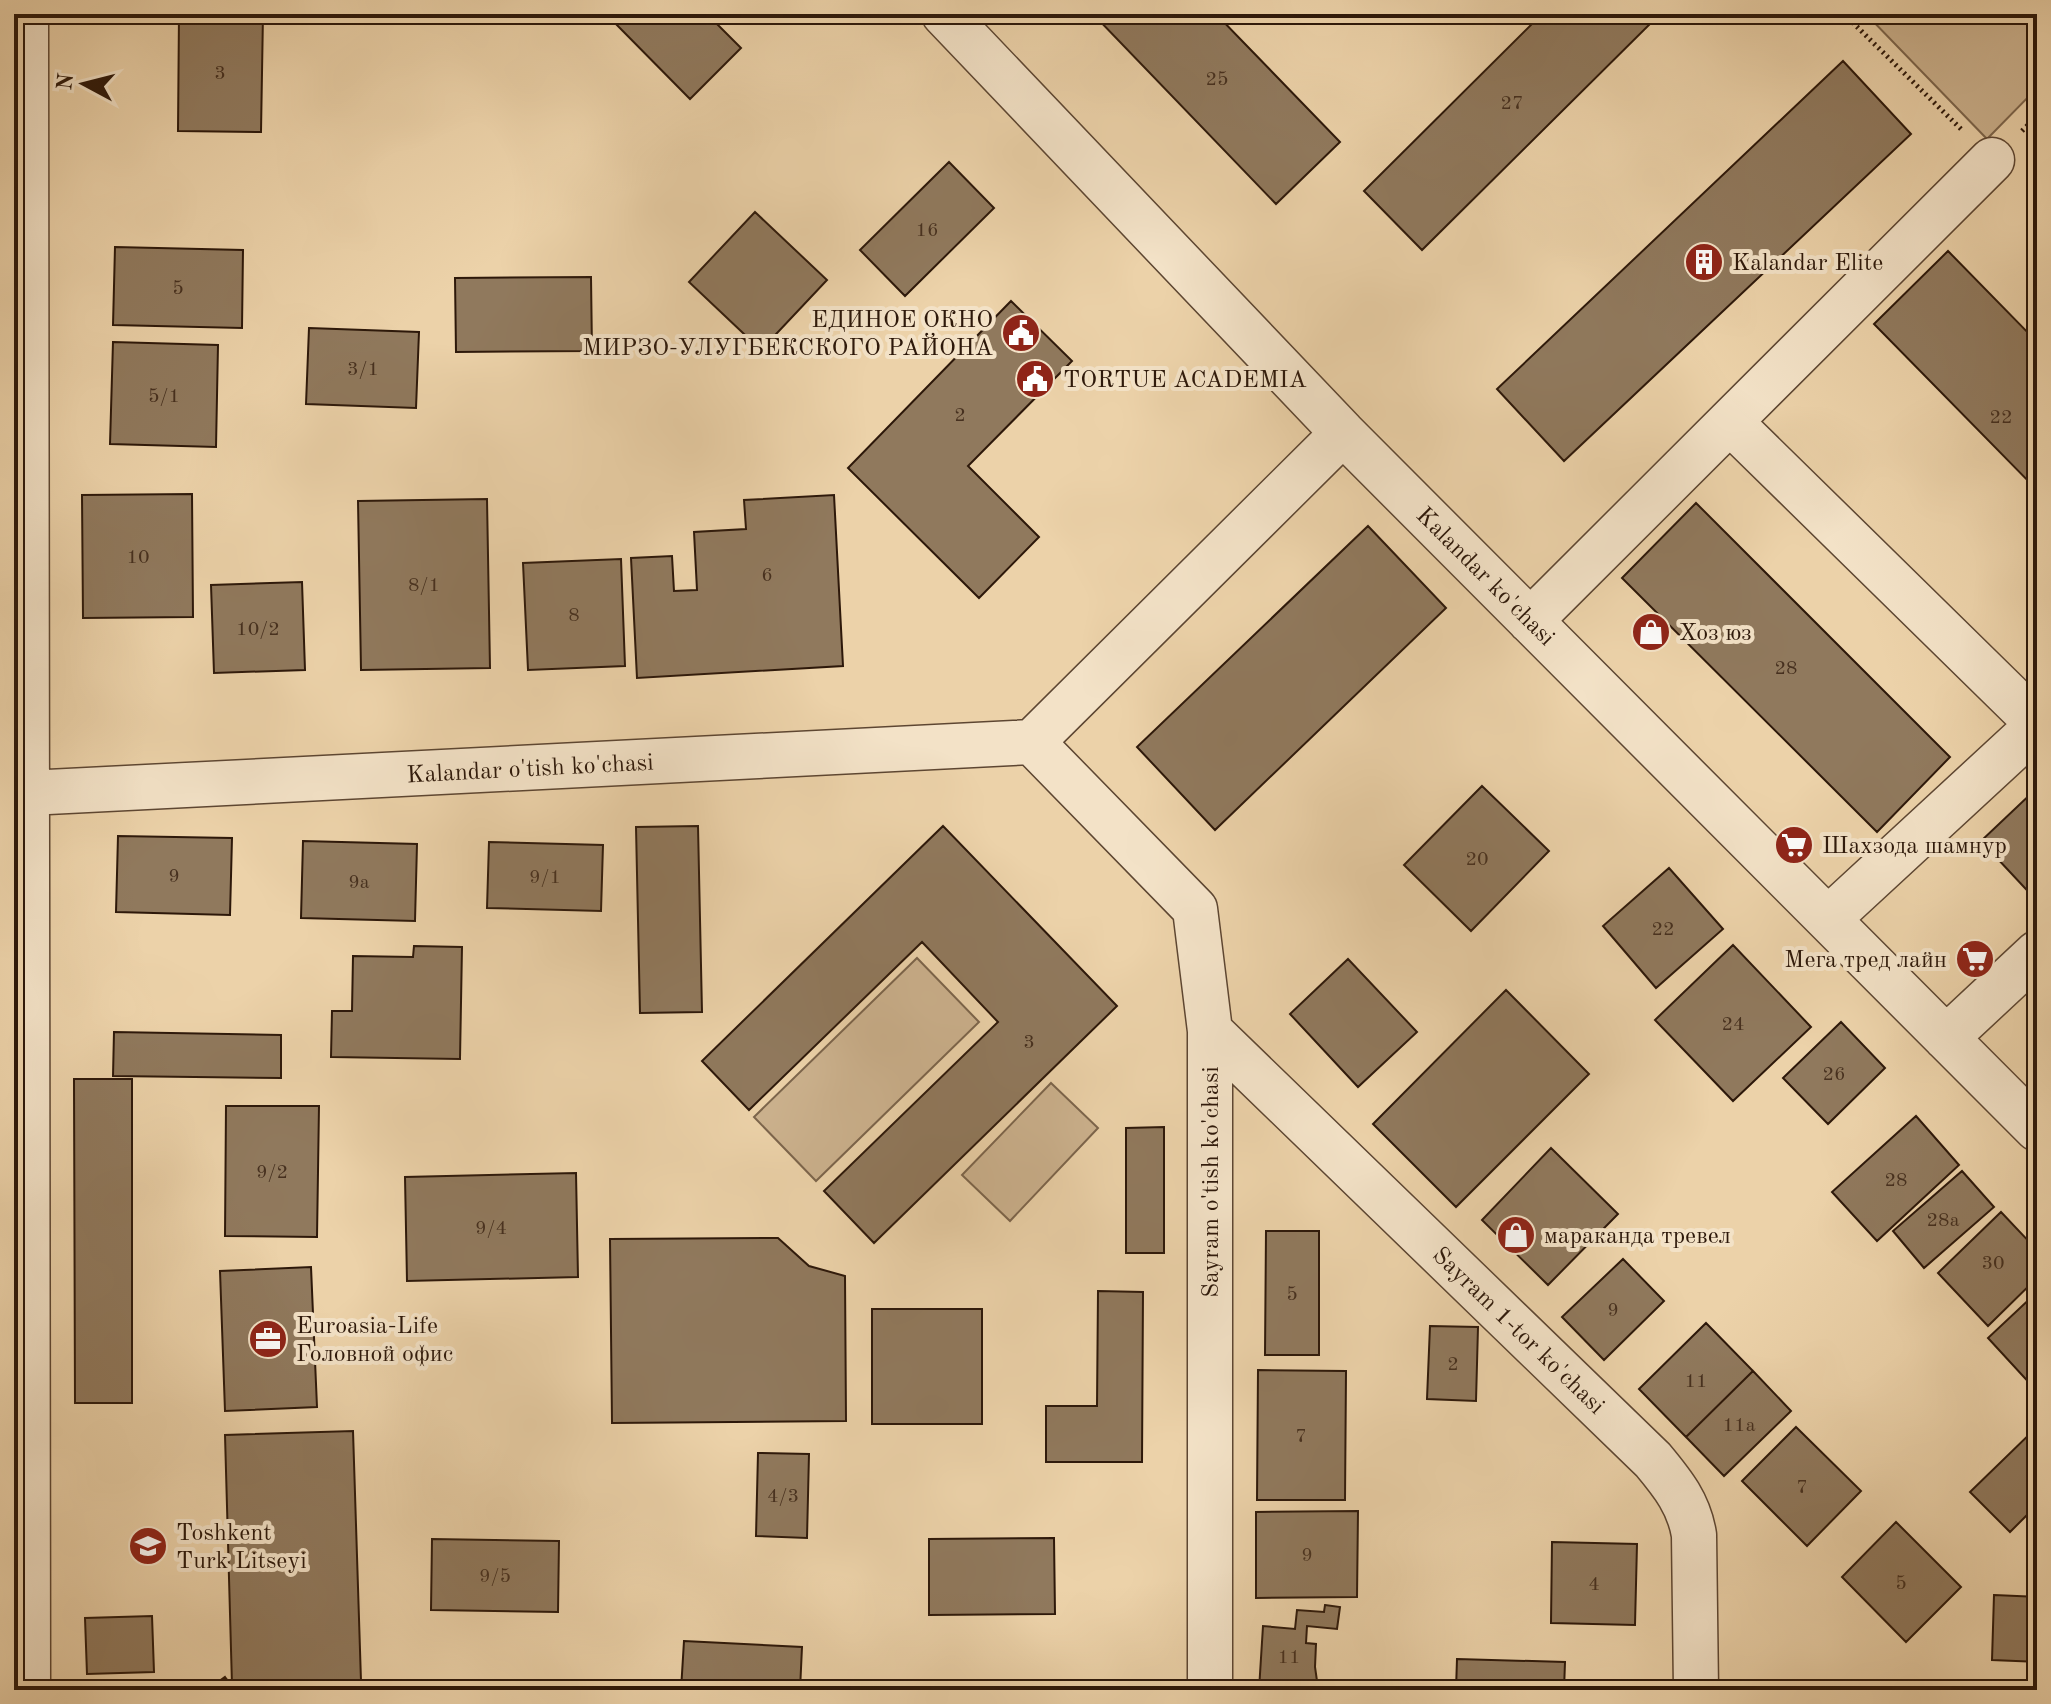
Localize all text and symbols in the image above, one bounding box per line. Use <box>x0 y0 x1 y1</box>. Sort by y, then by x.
north arrow <box>44 44 124 124</box>
house number: 3 <box>214 64 226 84</box>
house number: 25 <box>1205 70 1229 90</box>
text: N <box>54 72 78 91</box>
house number: 27 <box>1500 94 1524 114</box>
house number: 16 <box>915 221 939 241</box>
building icon: Kalandar Elite <box>1683 241 1725 283</box>
place label: Kalandar Elite <box>1732 252 1883 276</box>
house number: 5 <box>172 279 184 299</box>
place label: ЕДИНОЕ ОКНО МИРЗО-УЛУГБЕКСКОГО РАЙОНА <box>582 309 993 361</box>
public building icon: ЕДИНОЕ ОКНО МИРЗО-УЛУГБЕКСКОГО РАЙОНА <box>1000 312 1042 354</box>
public building icon: TORTUE ACADEMIA <box>1014 358 1056 400</box>
house number: 3/1 <box>347 360 379 380</box>
place label: TORTUE ACADEMIA <box>1063 369 1307 393</box>
house number: 5/1 <box>148 387 180 407</box>
house number: 2 <box>954 406 966 426</box>
house number: 22 <box>1989 408 2013 428</box>
street label: Kalandar ko'chasi <box>1411 504 1558 651</box>
house number: 10 <box>126 548 150 568</box>
house number: 6 <box>761 566 773 586</box>
house number: 8/1 <box>408 576 440 596</box>
house number: 8 <box>568 606 580 626</box>
shop icon: Хоз юз <box>1630 611 1672 653</box>
house number: 10/2 <box>236 620 280 640</box>
place label: Хоз юз <box>1679 622 1752 646</box>
house number: 28 <box>1774 659 1798 679</box>
street label: Kalandar o'tish ko'chasi <box>406 752 654 788</box>
supermarket icon: Шахзода шамнур <box>1773 824 1815 866</box>
place label: Шахзода шамнур <box>1822 835 2007 859</box>
house number: 20 <box>1465 850 1489 870</box>
house number: 9 <box>168 867 180 887</box>
house number: 9/1 <box>529 868 561 888</box>
house number: 9а <box>348 873 370 893</box>
house number: 22 <box>1651 920 1675 940</box>
supermarket icon: Мега тред лайн <box>1954 938 1996 980</box>
place label: Мега тред лайн <box>1784 949 1947 973</box>
house number: 24 <box>1721 1015 1745 1035</box>
house number: 3 <box>1023 1033 1035 1053</box>
house number: 26 <box>1822 1065 1846 1085</box>
street label: Sayram o'tish ko'chasi <box>1200 1066 1224 1298</box>
house number: 9/2 <box>256 1163 288 1183</box>
house number: 28 <box>1884 1171 1908 1191</box>
house number: 28a <box>1926 1211 1960 1231</box>
shop icon: мараканда тревел <box>1495 1214 1537 1256</box>
house number: 9/4 <box>475 1219 507 1239</box>
place label: мараканда тревел <box>1544 1225 1731 1249</box>
street label: Sayram 1-tor ko'chasi <box>1427 1243 1608 1419</box>
house number: 30 <box>1981 1254 2005 1274</box>
house number: 5 <box>1286 1285 1298 1305</box>
house number: 9 <box>1607 1301 1619 1321</box>
place label: Euroasia-Life Головной офис <box>296 1315 453 1367</box>
office icon: Euroasia-Life Головной офис <box>247 1318 289 1360</box>
house number: 2 <box>1447 1355 1459 1375</box>
house number: 11 <box>1684 1372 1708 1392</box>
house number: 11а <box>1722 1416 1756 1436</box>
house number: 7 <box>1295 1427 1307 1447</box>
house number: 7 <box>1796 1478 1808 1498</box>
house number: 4/3 <box>767 1487 799 1507</box>
place label: Toshkent Turk Litseyi <box>176 1522 307 1574</box>
school or university icon: Toshkent Turk Litseyi <box>127 1525 169 1567</box>
house number: 9 <box>1301 1546 1313 1566</box>
house number: 9/5 <box>479 1567 511 1587</box>
house number: 5 <box>1895 1574 1907 1594</box>
house number: 4 <box>1588 1575 1600 1595</box>
house number: 11 <box>1277 1648 1301 1668</box>

